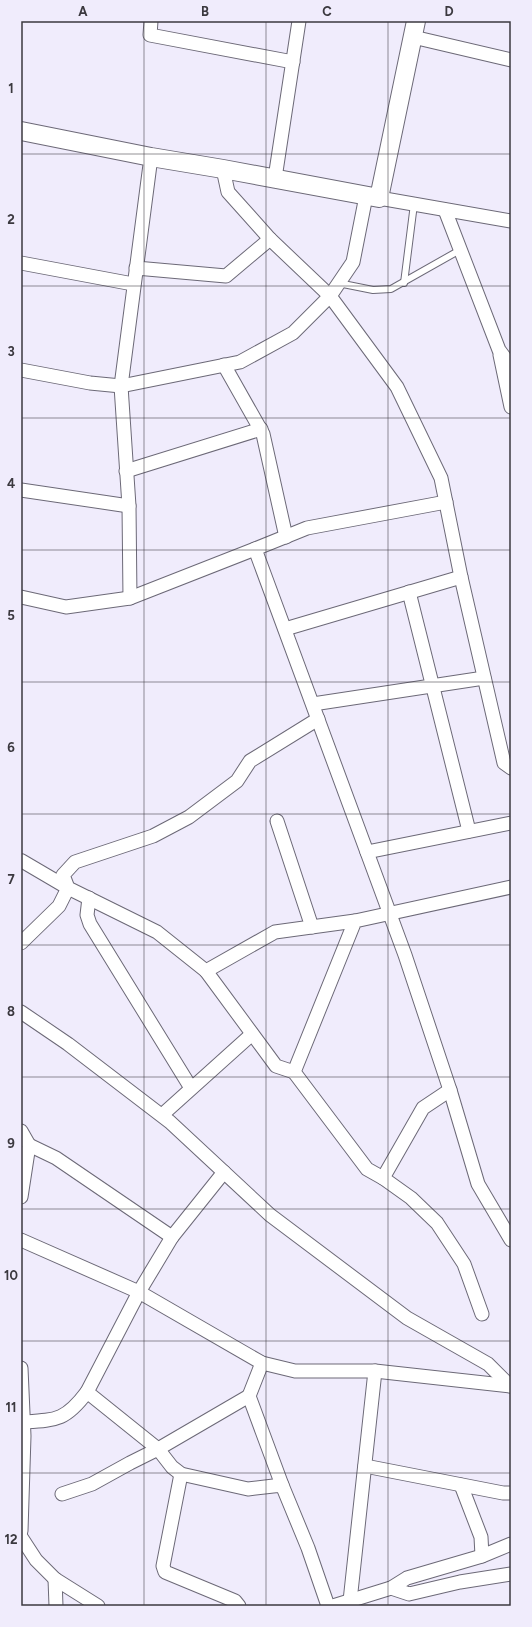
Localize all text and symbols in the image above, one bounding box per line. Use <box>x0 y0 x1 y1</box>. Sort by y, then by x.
text: A <box>78 4 88 19</box>
text: B <box>201 4 209 19</box>
text: C <box>322 4 332 19</box>
text: D <box>444 4 454 19</box>
text: 1 <box>8 81 14 96</box>
text: 2 <box>7 212 15 227</box>
text: 3 <box>7 344 15 359</box>
text: 4 <box>7 476 15 491</box>
text: 5 <box>7 608 15 623</box>
text: 6 <box>7 740 15 755</box>
text: 7 <box>7 872 15 887</box>
text: 8 <box>7 1004 15 1019</box>
text: 9 <box>7 1136 15 1151</box>
text: 10 <box>4 1268 18 1283</box>
text: 11 <box>6 1400 16 1415</box>
text: 12 <box>4 1532 18 1547</box>

